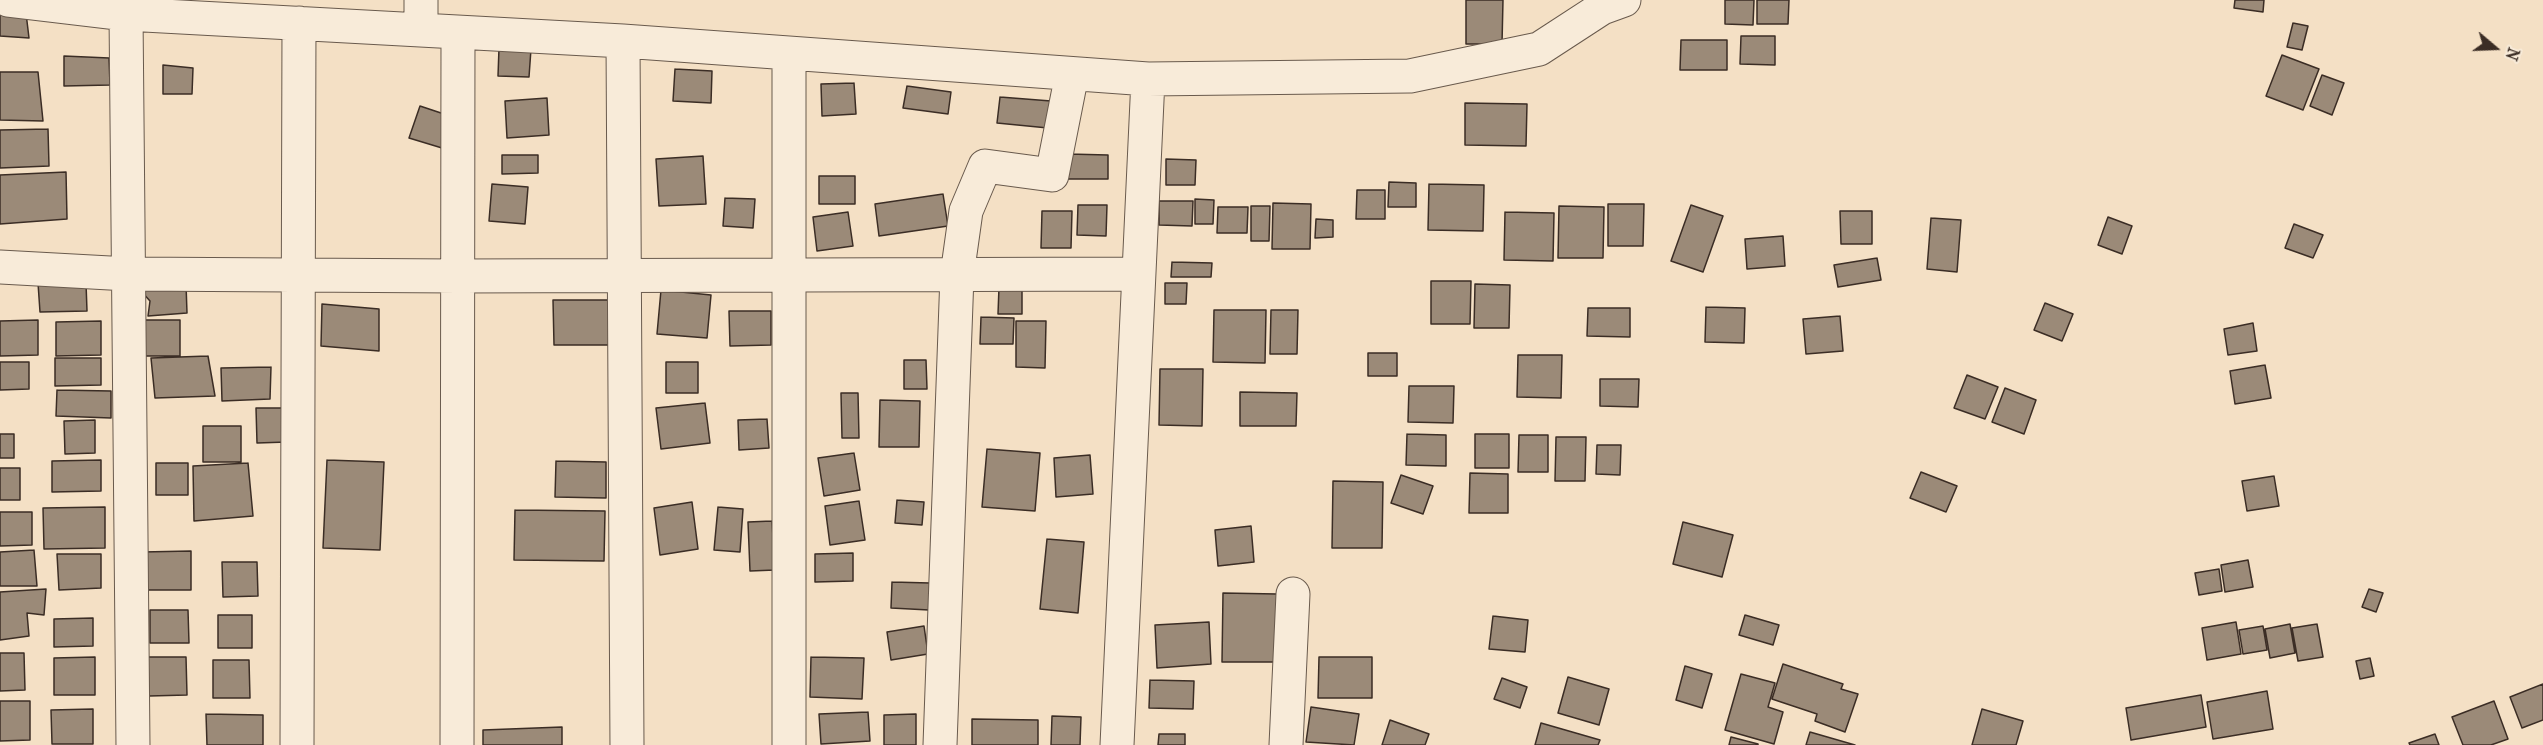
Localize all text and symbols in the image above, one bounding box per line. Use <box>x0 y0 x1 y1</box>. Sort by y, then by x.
north arrow <box>2465 18 2525 78</box>
text: N <box>2502 45 2523 63</box>

